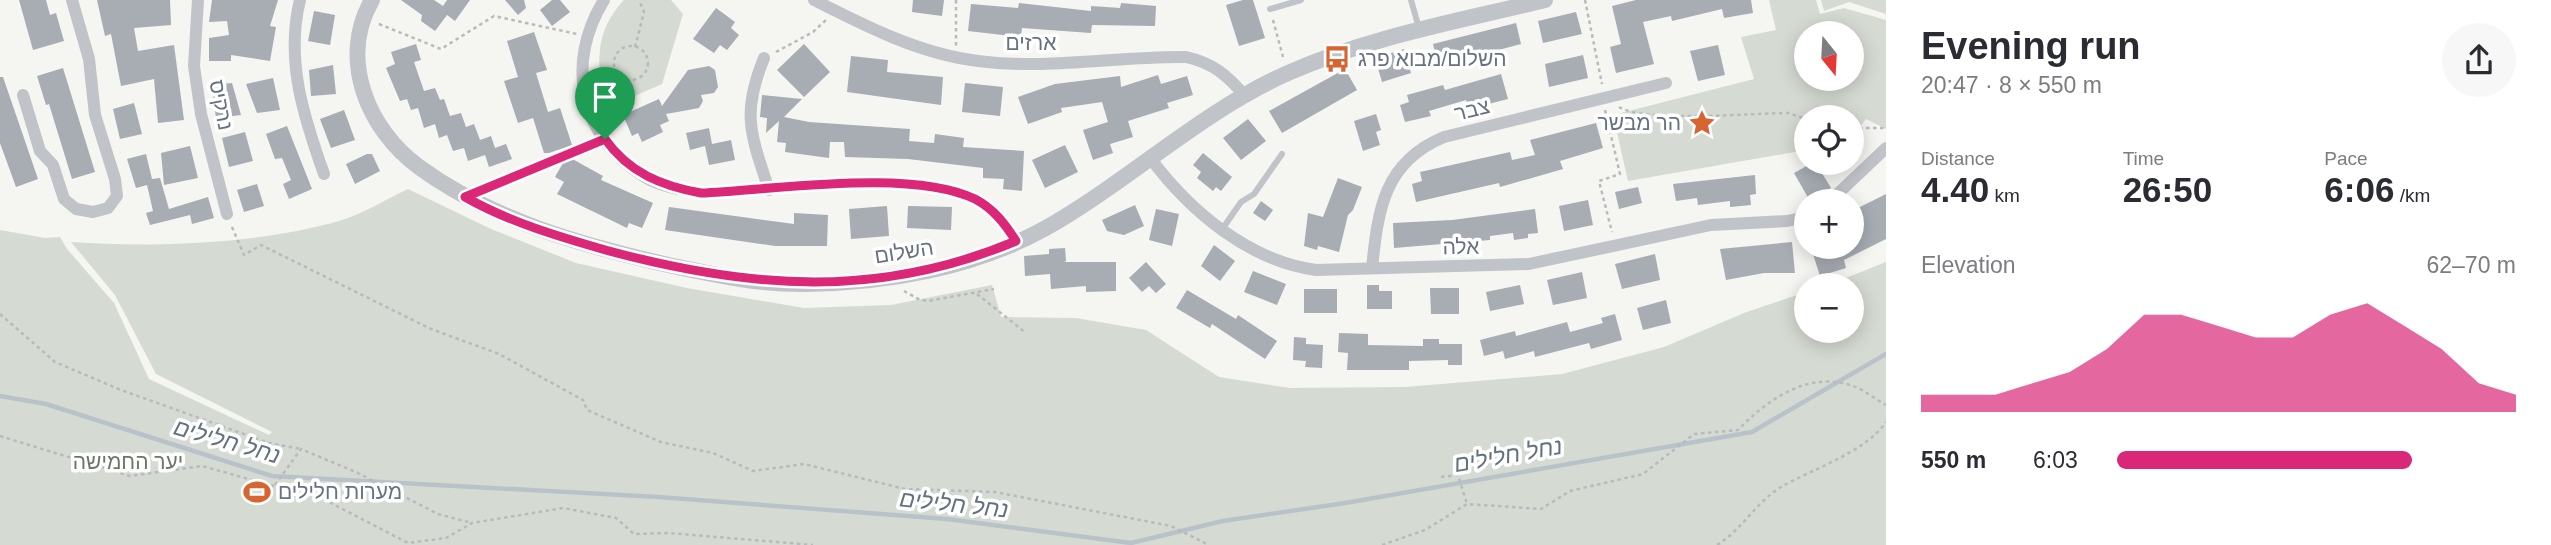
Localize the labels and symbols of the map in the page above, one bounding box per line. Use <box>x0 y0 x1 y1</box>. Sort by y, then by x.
north arrow <box>1794 21 1864 91</box>
street label: ארזים <box>1006 31 1056 54</box>
bus stop icon: השלום/מבוא פרג <box>1322 44 1352 74</box>
place label: השלום/מבוא פרג <box>1358 47 1507 70</box>
pin <box>575 67 635 139</box>
street label: נרקיס <box>205 78 238 132</box>
street label: צבר <box>1452 94 1492 125</box>
place icon: הר מבשר <box>1687 108 1717 138</box>
place label: הר מבשר <box>1598 111 1681 134</box>
street label: השלום <box>873 235 935 268</box>
street label: אלה <box>1442 235 1480 258</box>
water label: נחל חלילים <box>171 413 283 469</box>
water label: נחל חלילים <box>1452 433 1564 477</box>
park label: יער החמישה <box>73 450 183 473</box>
sports icon: מערות חלילים <box>242 477 272 507</box>
place label: מערות חלילים <box>278 480 402 503</box>
water label: נחל חלילים <box>898 485 1010 523</box>

